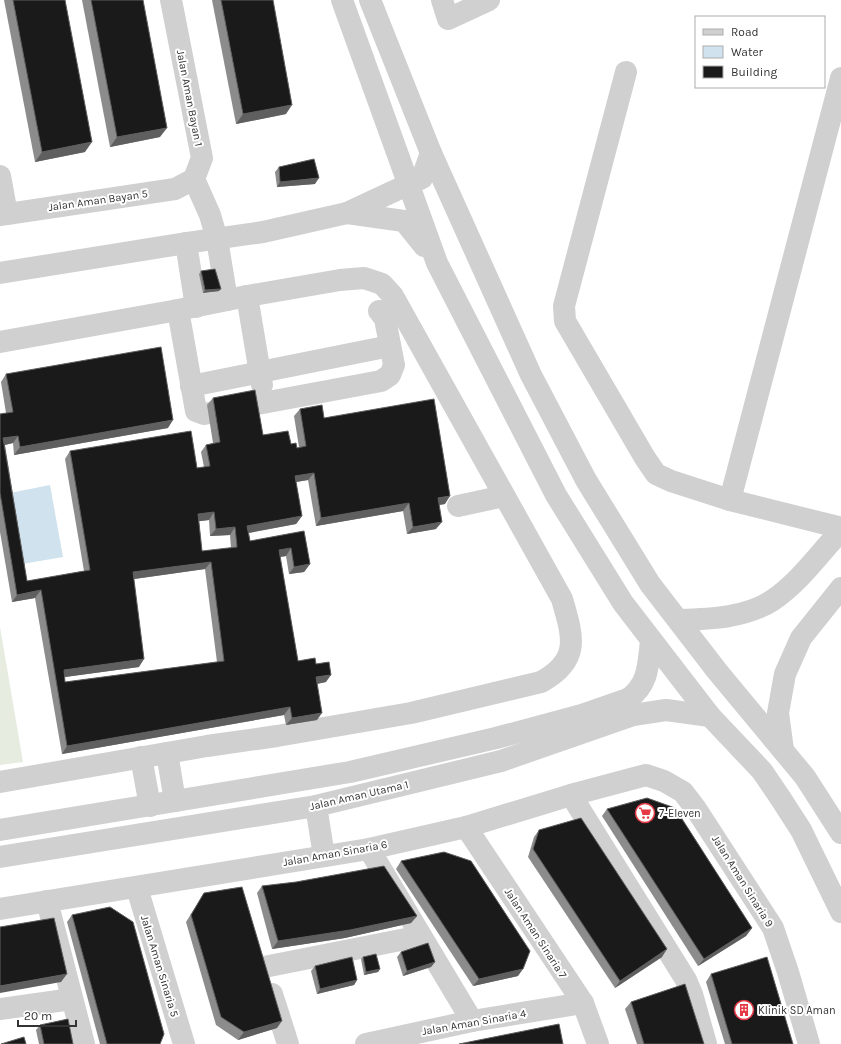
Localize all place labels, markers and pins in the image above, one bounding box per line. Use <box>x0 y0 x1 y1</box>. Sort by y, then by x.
supermarket icon: 7-Eleven <box>634 802 656 824</box>
place label: 7-Eleven <box>659 807 701 820</box>
building icon: Klinik SD Aman <box>733 999 755 1021</box>
place label: Klinik SD Aman <box>758 1004 836 1017</box>

